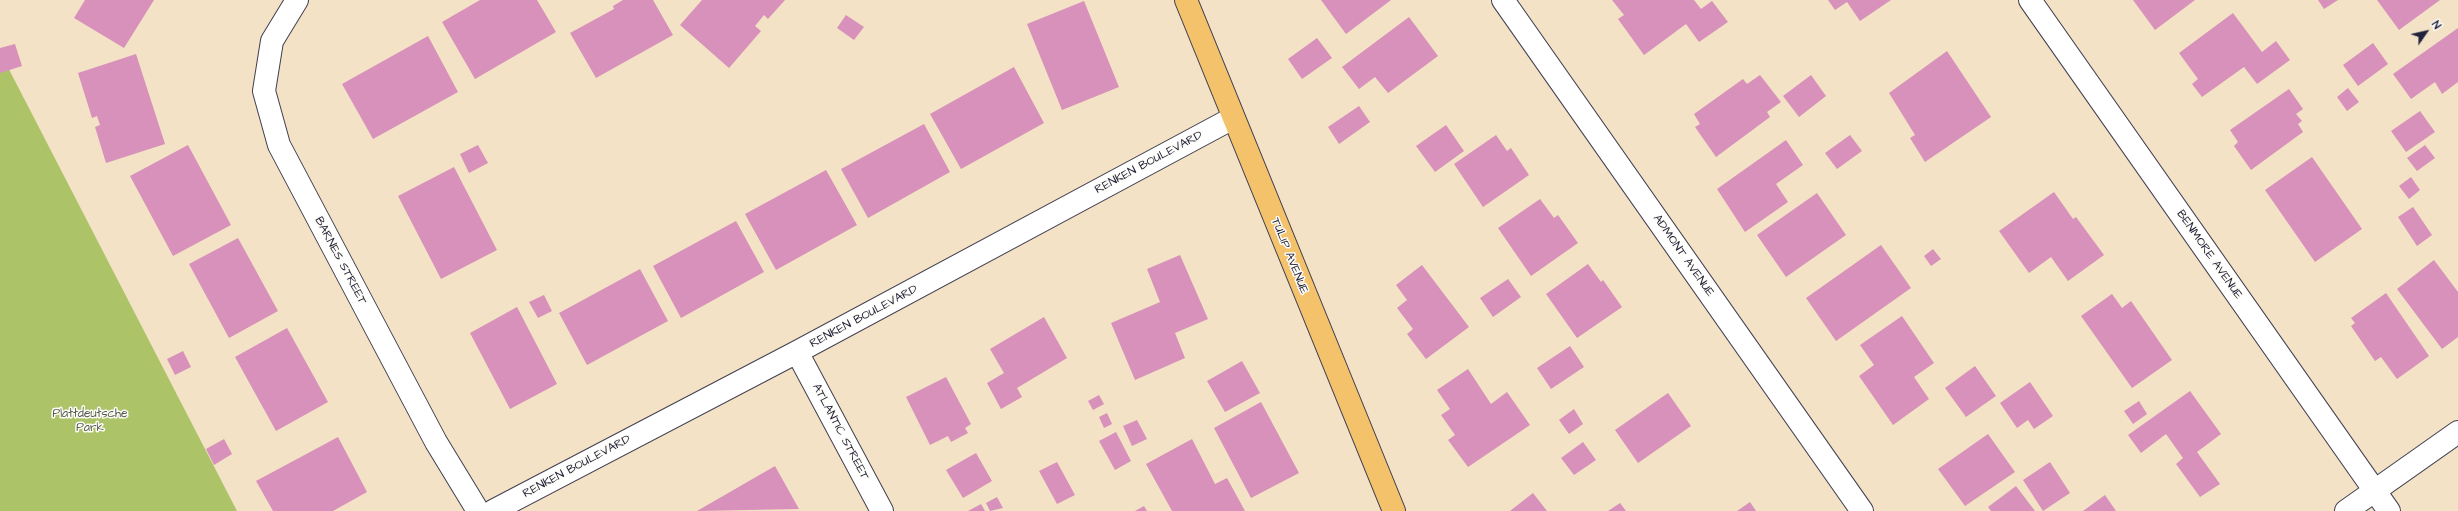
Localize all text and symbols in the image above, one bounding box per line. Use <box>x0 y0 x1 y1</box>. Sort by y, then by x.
north arrow <box>2406 12 2446 52</box>
text: N <box>2428 18 2445 32</box>
street label: RENKEN BOULEVARD <box>1093 128 1205 198</box>
street label: BENMORE AVENUE <box>2173 208 2245 302</box>
street label: ADMONT AVENUE <box>1649 212 1717 300</box>
street label: BARNES STREET <box>311 215 369 307</box>
street label: TULIP AVENUE <box>1267 216 1311 296</box>
street label: RENKEN BOULEVARD <box>808 282 920 352</box>
street label: ATLANTIC STREET <box>809 382 871 482</box>
park label: Plattdeutsche Park <box>53 407 127 435</box>
street label: RENKEN BOULEVARD <box>521 432 633 502</box>

